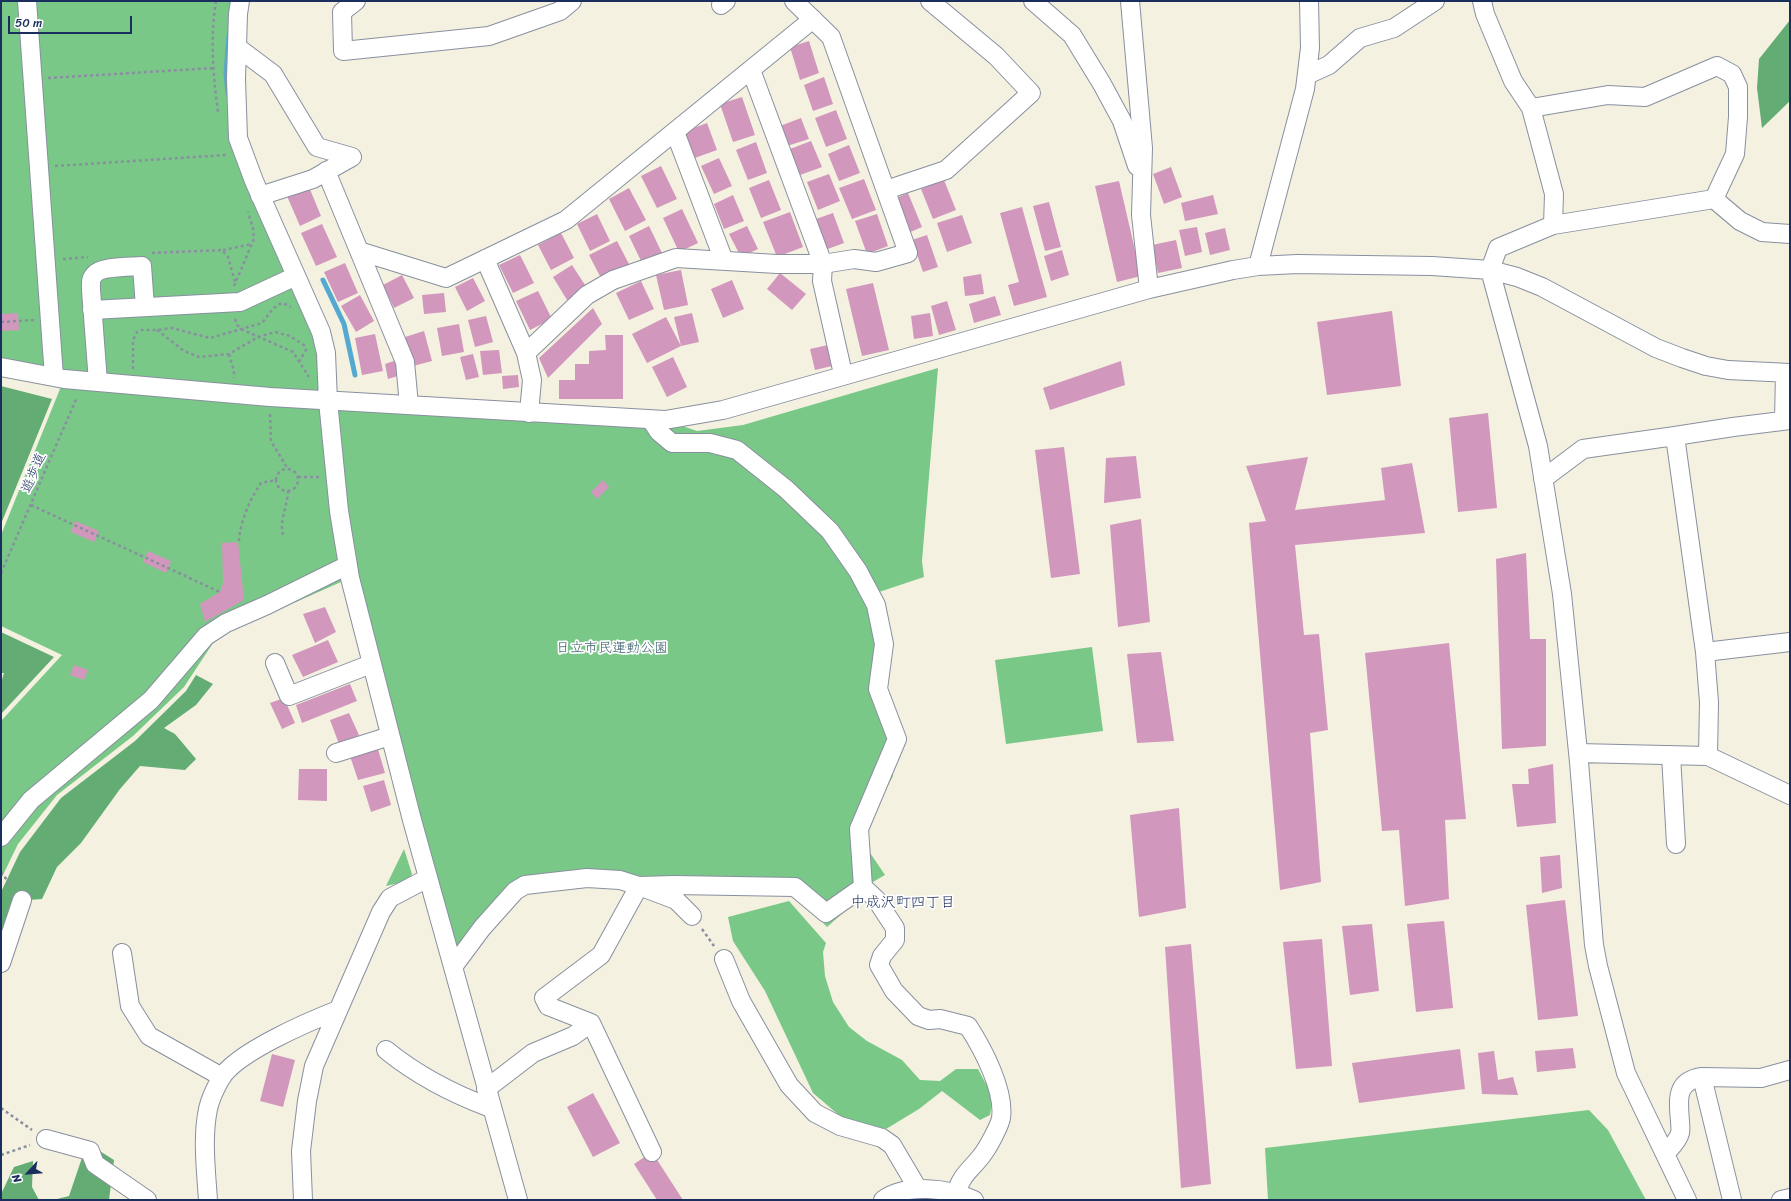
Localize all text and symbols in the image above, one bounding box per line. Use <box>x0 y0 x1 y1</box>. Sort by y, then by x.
scale bar <box>10 8 134 34</box>
text: 50 m <box>15 12 42 34</box>
street label: 遊歩道 <box>18 450 50 496</box>
park label: 日立市民運動公園 <box>556 640 668 656</box>
district label: 中成沢町四丁目 <box>851 894 955 912</box>
north arrow <box>8 1153 48 1193</box>
text: N <box>7 1171 27 1186</box>

